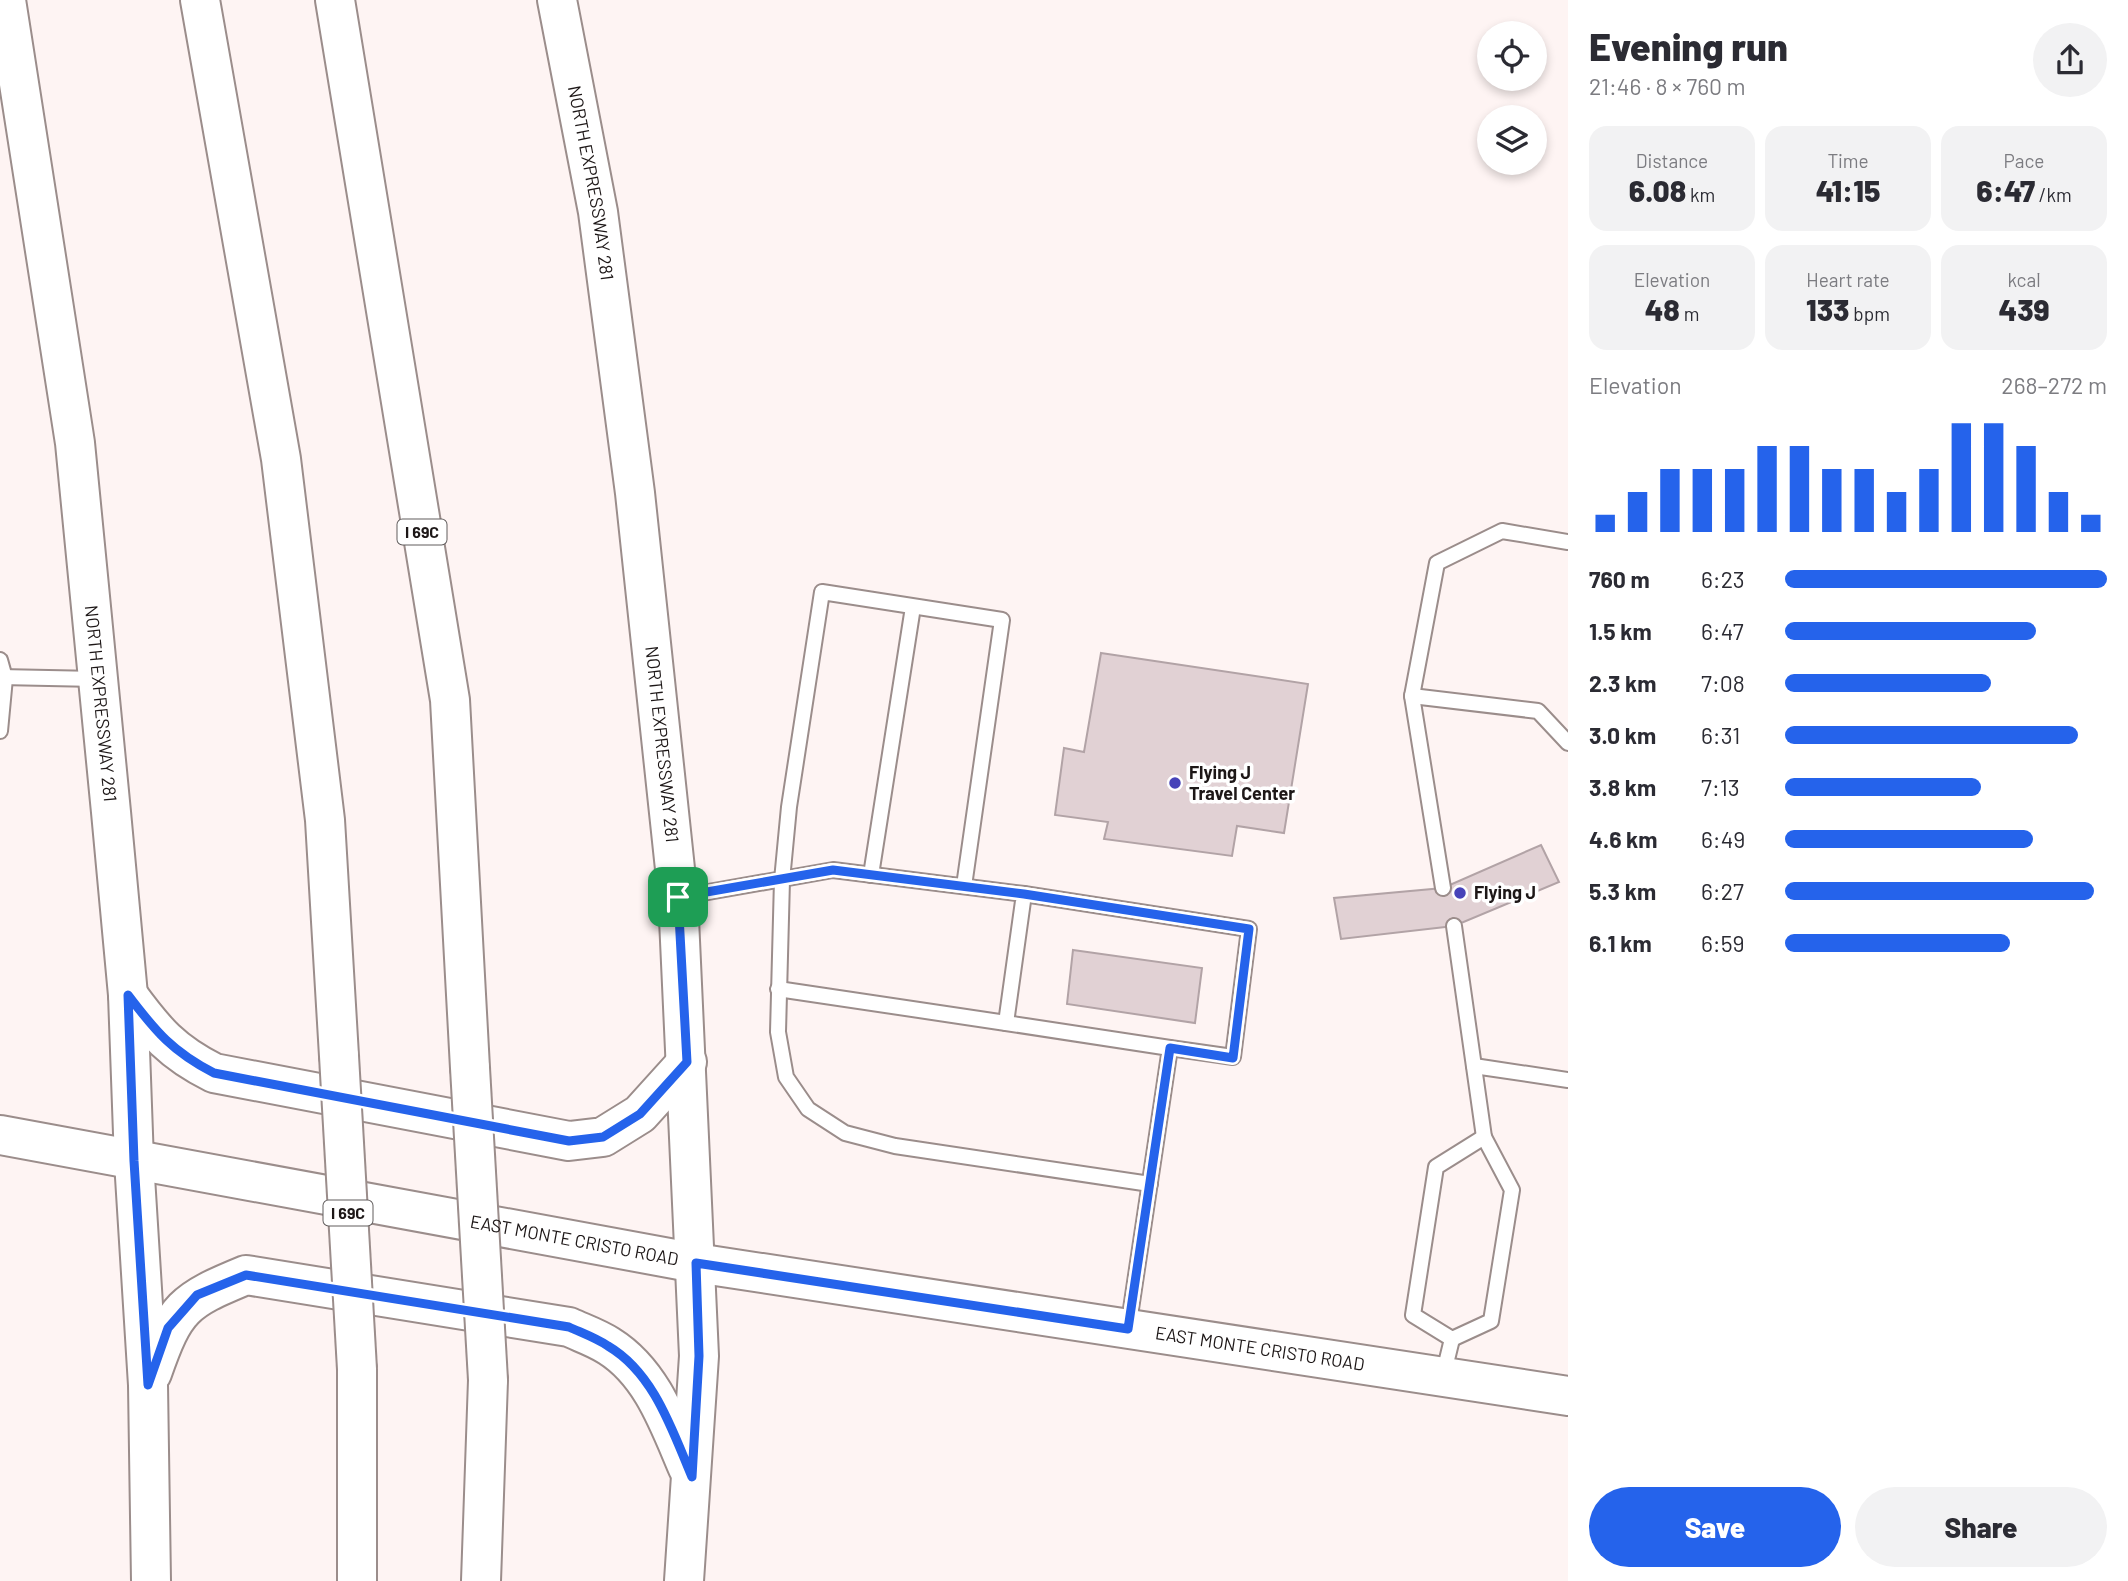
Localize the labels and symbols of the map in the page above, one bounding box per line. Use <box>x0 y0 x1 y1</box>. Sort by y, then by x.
street label: NORTH EXPRESSWAY 281 <box>564 83 619 281</box>
road number: I 69C <box>398 520 446 544</box>
street label: NORTH EXPRESSWAY 281 <box>81 604 122 803</box>
street label: NORTH EXPRESSWAY 281 <box>641 645 684 843</box>
place label: Flying J Travel Center <box>1189 761 1295 804</box>
marker: Flying J Travel Center <box>1167 775 1183 791</box>
pin <box>648 867 708 927</box>
place label: Flying J <box>1474 881 1536 903</box>
marker: Flying J <box>1452 885 1468 901</box>
road number: I 69C <box>324 1200 372 1226</box>
street label: EAST MONTE CRISTO ROAD <box>469 1210 681 1270</box>
street label: EAST MONTE CRISTO ROAD <box>1154 1321 1366 1375</box>

